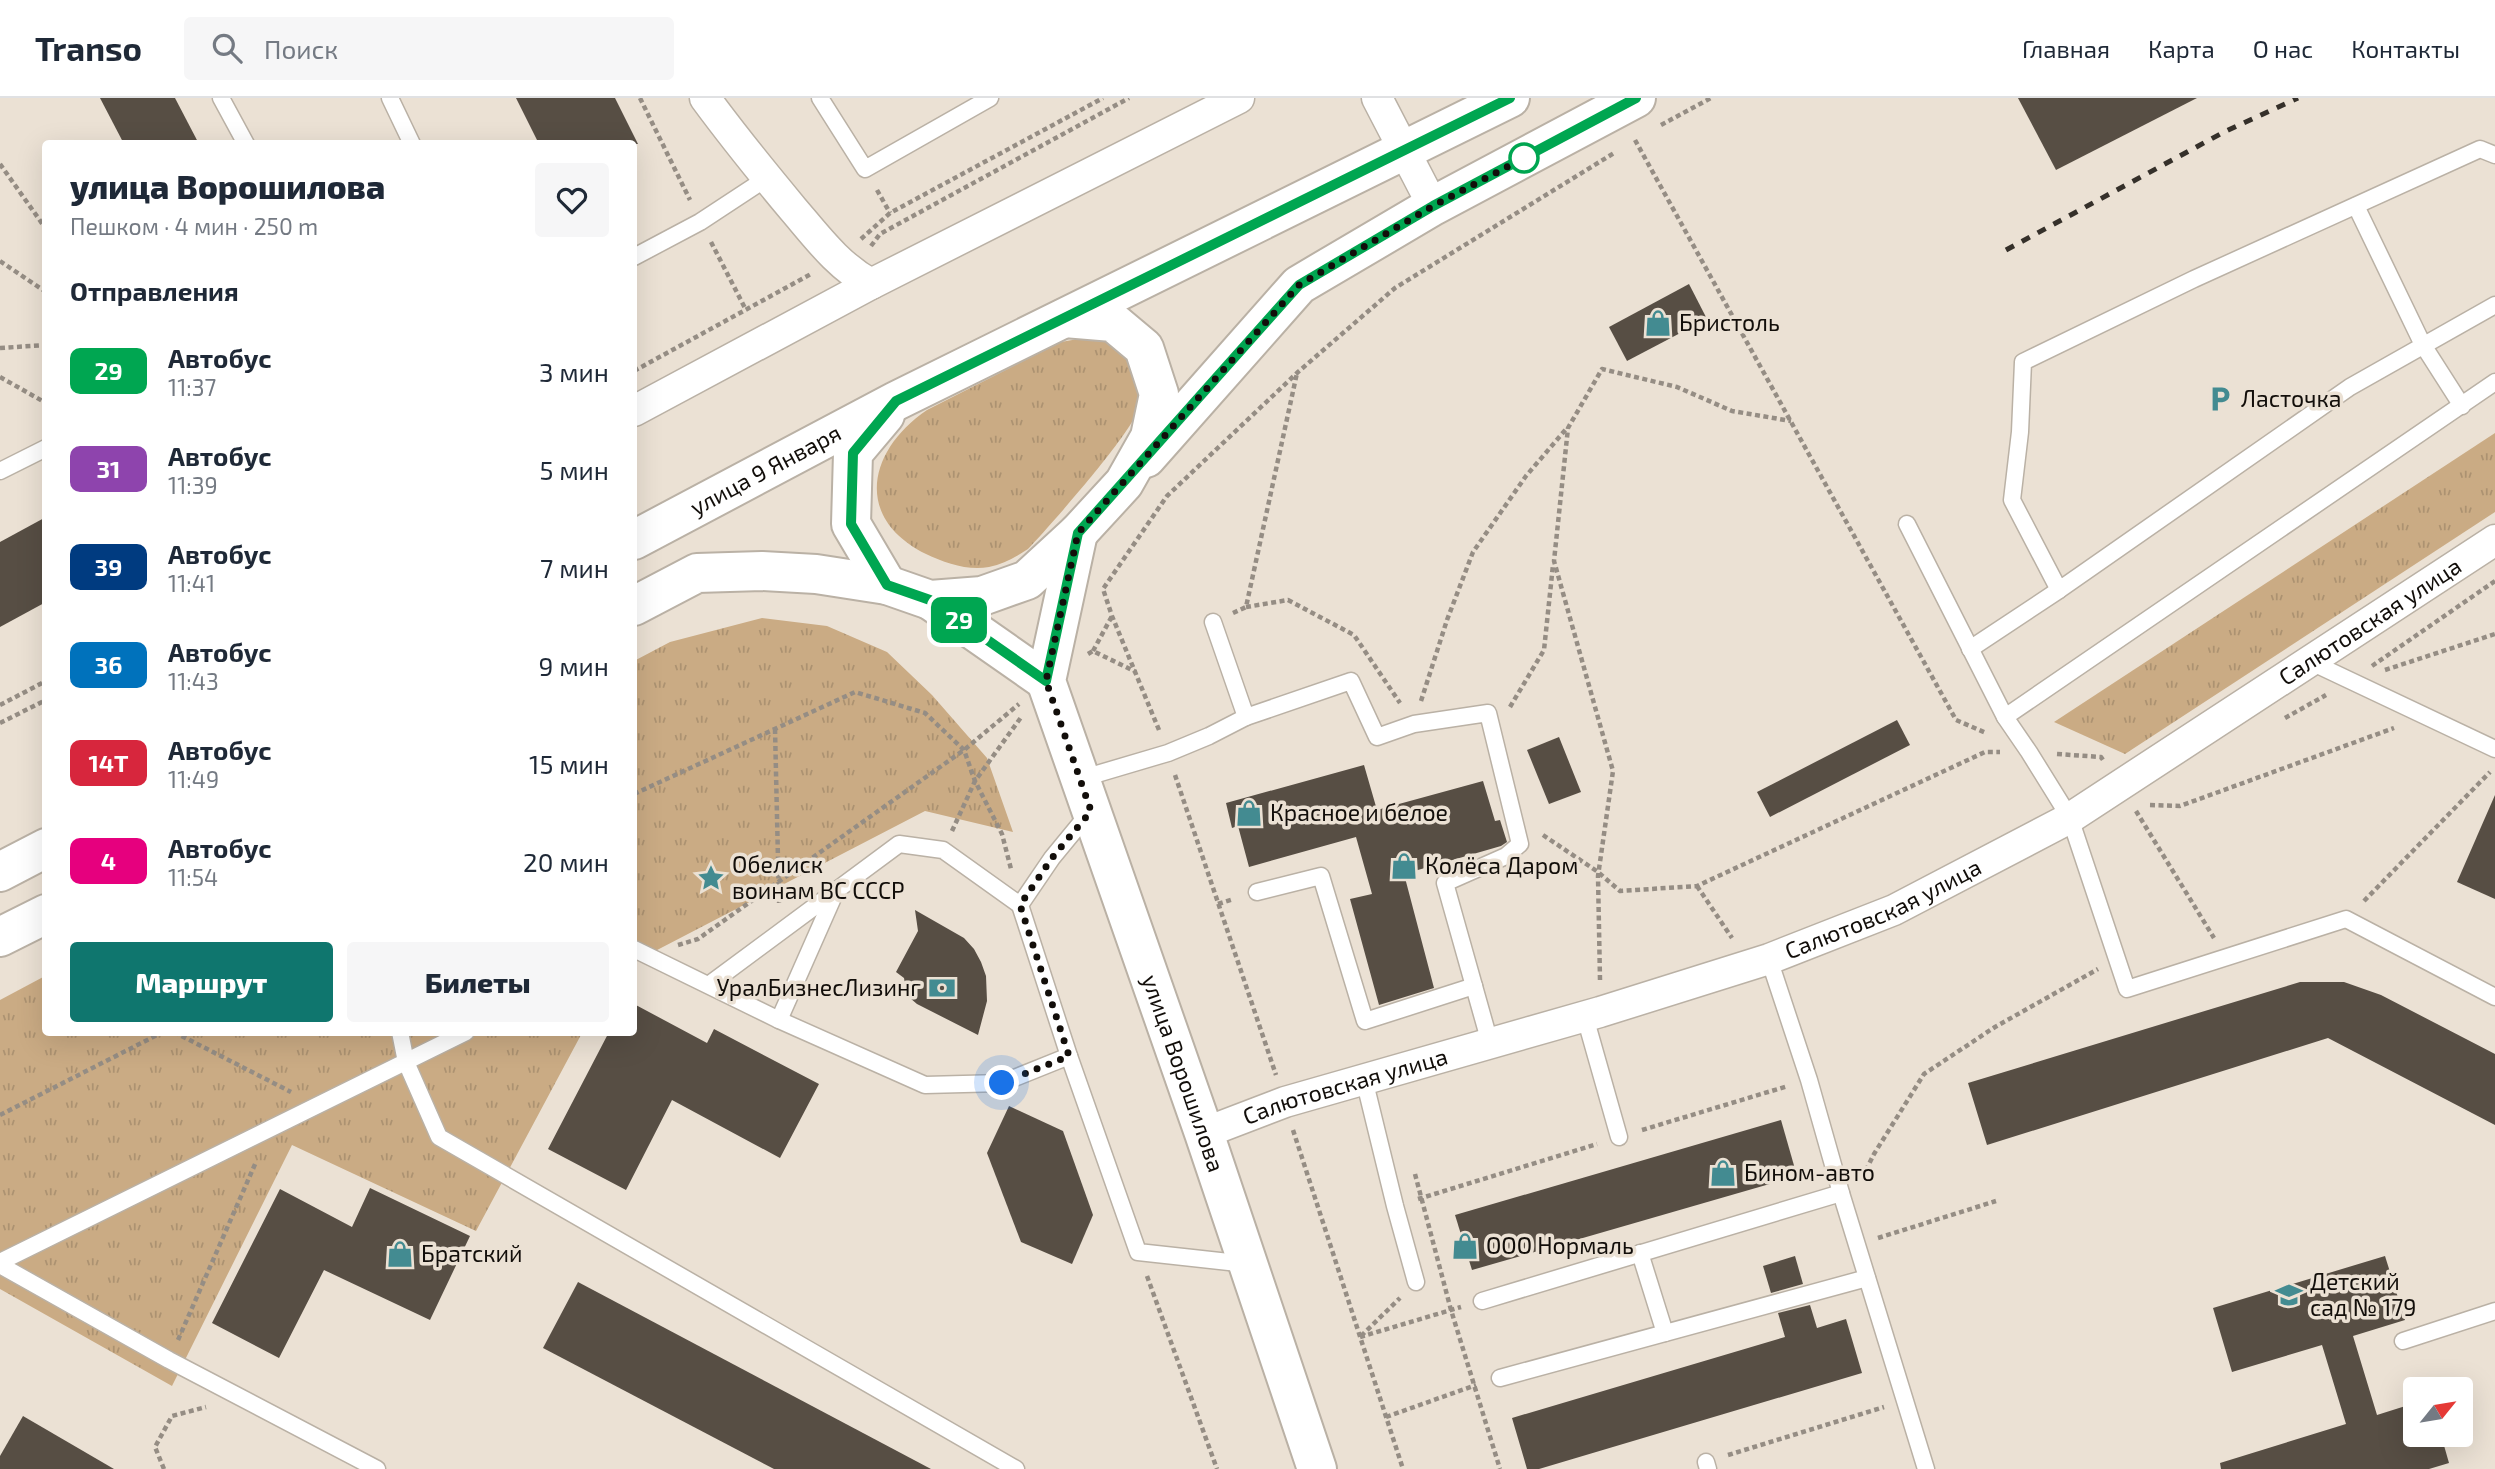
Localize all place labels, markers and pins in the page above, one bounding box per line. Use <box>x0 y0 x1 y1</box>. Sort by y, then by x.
unlabelled marker <box>1509 143 1539 173</box>
shop icon: Бристоль <box>1643 308 1673 338</box>
place label: Бристоль <box>1679 308 1780 336</box>
parking icon: Ласточка <box>2205 384 2235 414</box>
place label: Ласточка <box>2241 384 2341 412</box>
shop icon: Красное и белое <box>1234 798 1264 828</box>
place label: Красное и белое <box>1270 798 1448 826</box>
place label: Обелиск воинам ВС СССР <box>732 850 905 904</box>
shop icon: Колёса Даром <box>1389 851 1419 881</box>
place label: Колёса Даром <box>1425 851 1578 879</box>
place icon: Обелиск воинам ВС СССР <box>696 863 726 893</box>
place label: УралБизнесЛизинг <box>716 973 921 1001</box>
bank icon: УралБизнесЛизинг <box>927 973 957 1003</box>
shop icon: Бином-авто <box>1708 1158 1738 1188</box>
place label: Бином-авто <box>1744 1158 1875 1186</box>
shop icon: ООО Нормаль <box>1450 1231 1480 1261</box>
place label: ООО Нормаль <box>1486 1231 1634 1259</box>
shop icon: Братский <box>385 1239 415 1269</box>
place label: Братский <box>421 1239 523 1267</box>
place label: Детский сад № 179 <box>2310 1267 2416 1321</box>
school or university icon: Детский сад № 179 <box>2274 1280 2304 1310</box>

